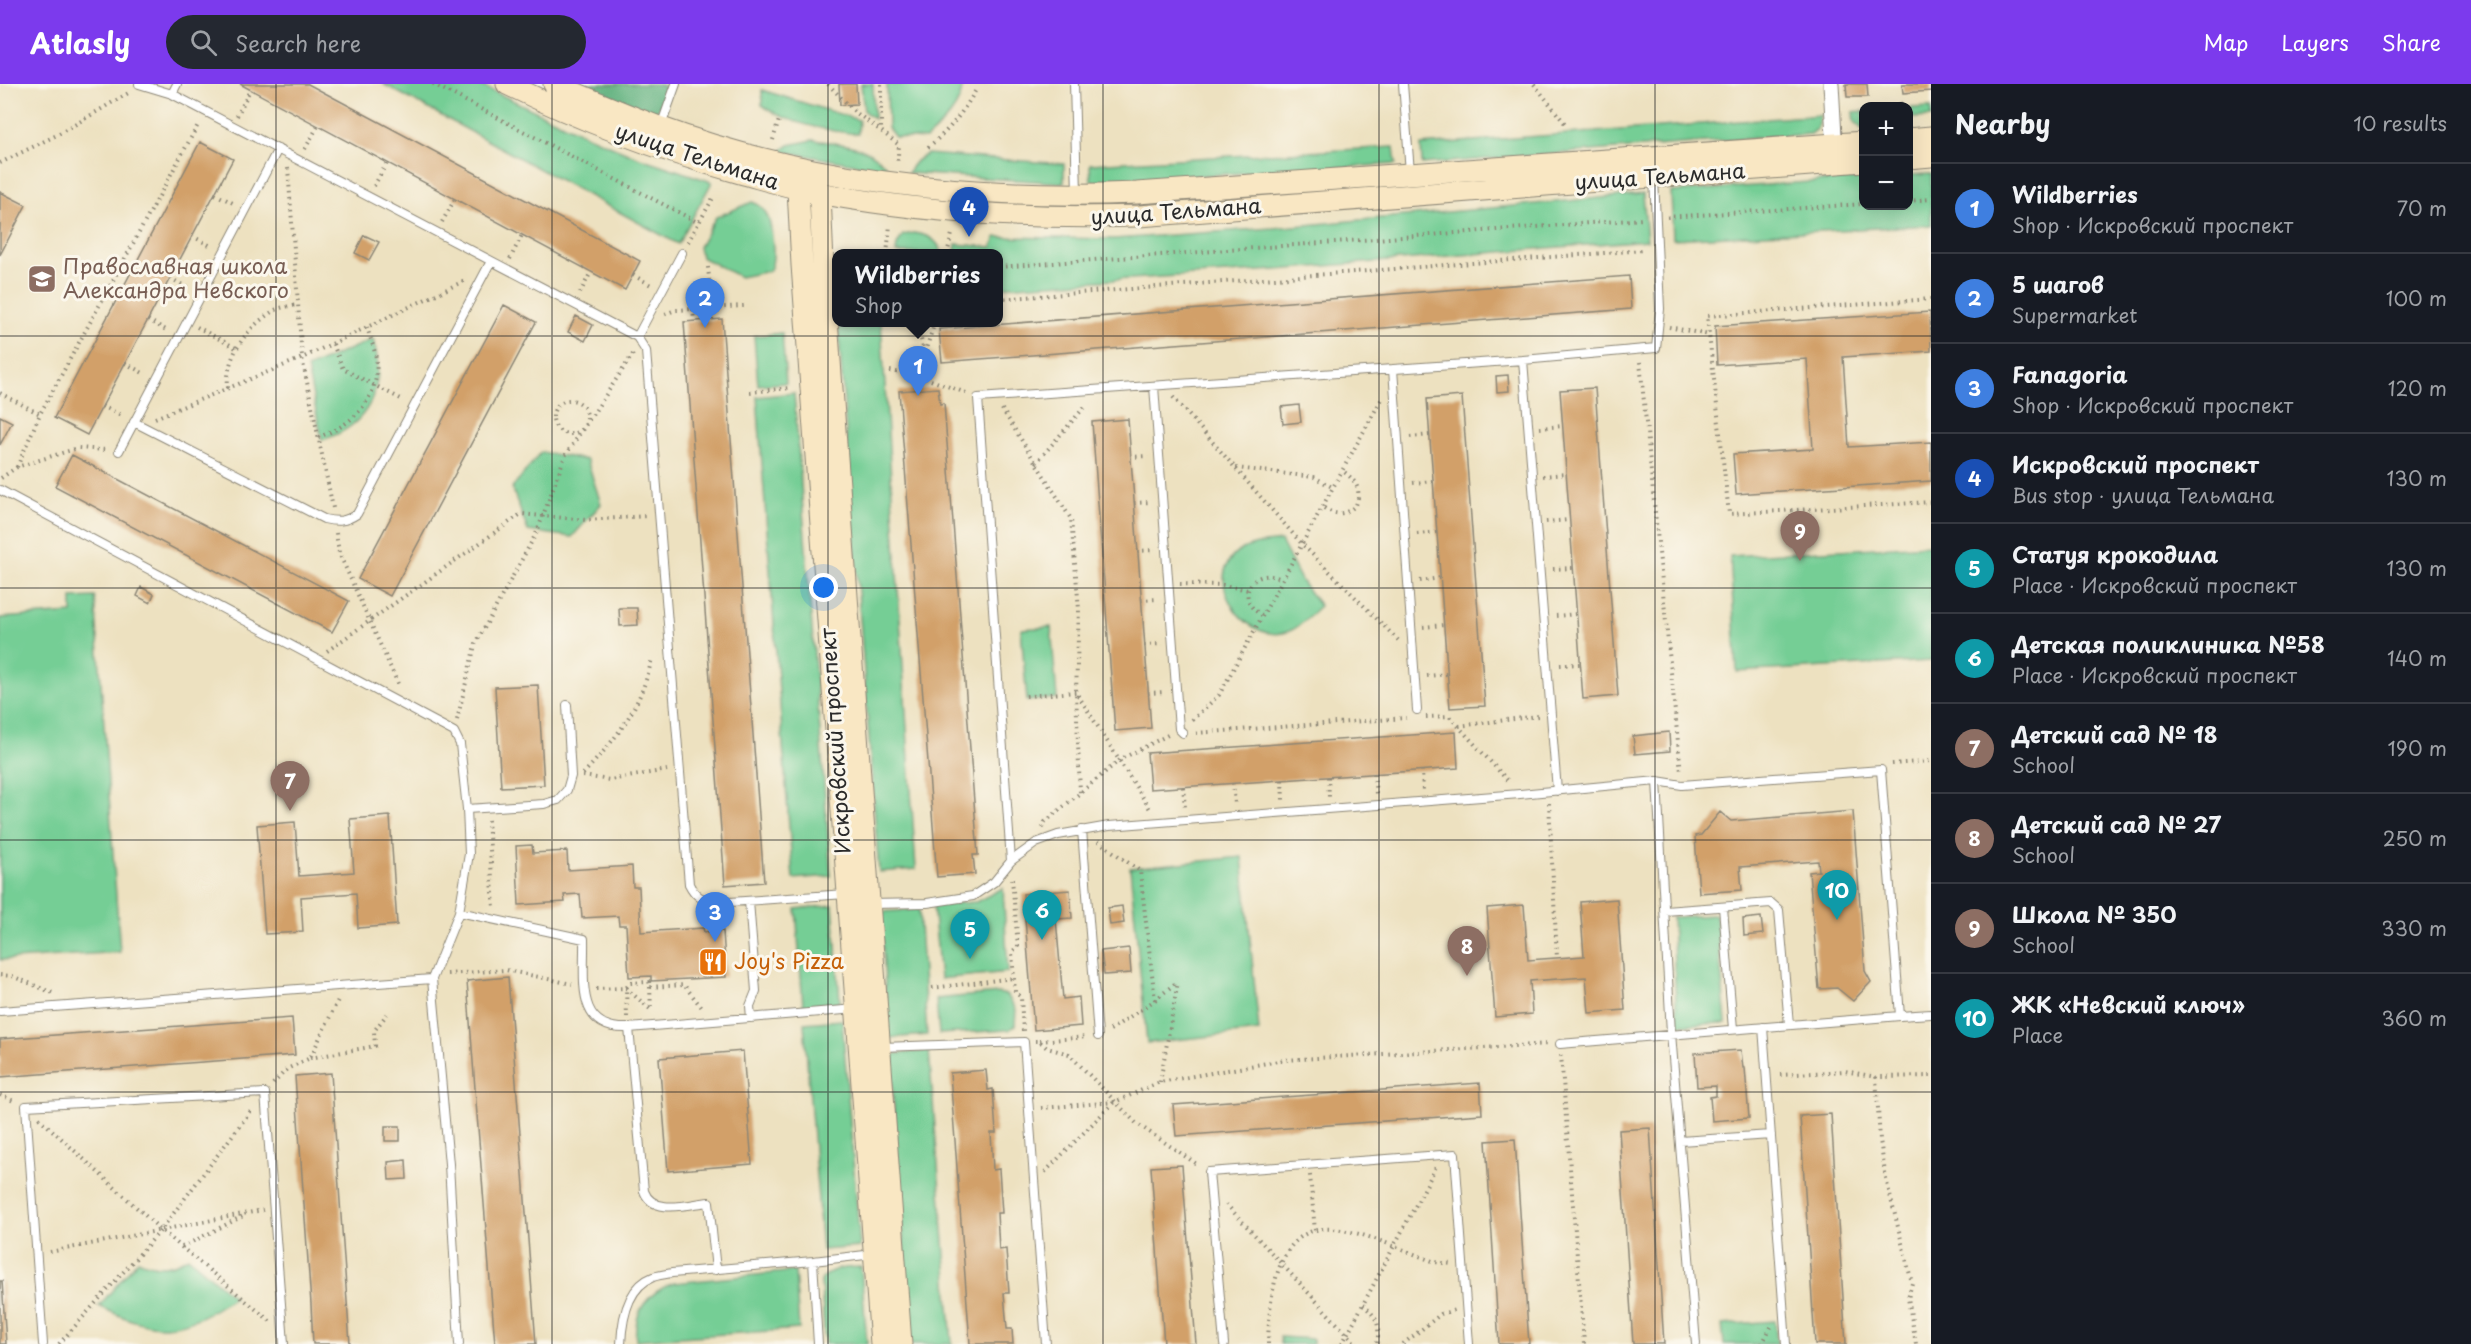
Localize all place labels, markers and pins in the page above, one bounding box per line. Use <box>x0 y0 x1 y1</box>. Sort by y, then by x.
pin: 4 <box>950 188 988 237</box>
place label: Православная школа Александра Невского <box>63 249 289 305</box>
school or university icon: Православная школа Александра Невского <box>26 263 58 295</box>
pin: 2 <box>686 278 724 328</box>
pin: 1 <box>898 346 938 396</box>
pin: 9 <box>1780 512 1820 561</box>
pin: 7 <box>270 762 310 811</box>
pin: 10 <box>1818 870 1856 920</box>
pin: 6 <box>1022 890 1062 940</box>
pin: 3 <box>696 892 734 942</box>
pin: 5 <box>950 910 990 959</box>
pin: 8 <box>1448 926 1486 976</box>
place label: Joy's Pizza <box>734 944 844 976</box>
restaurant icon: Joy's Pizza <box>697 946 729 978</box>

